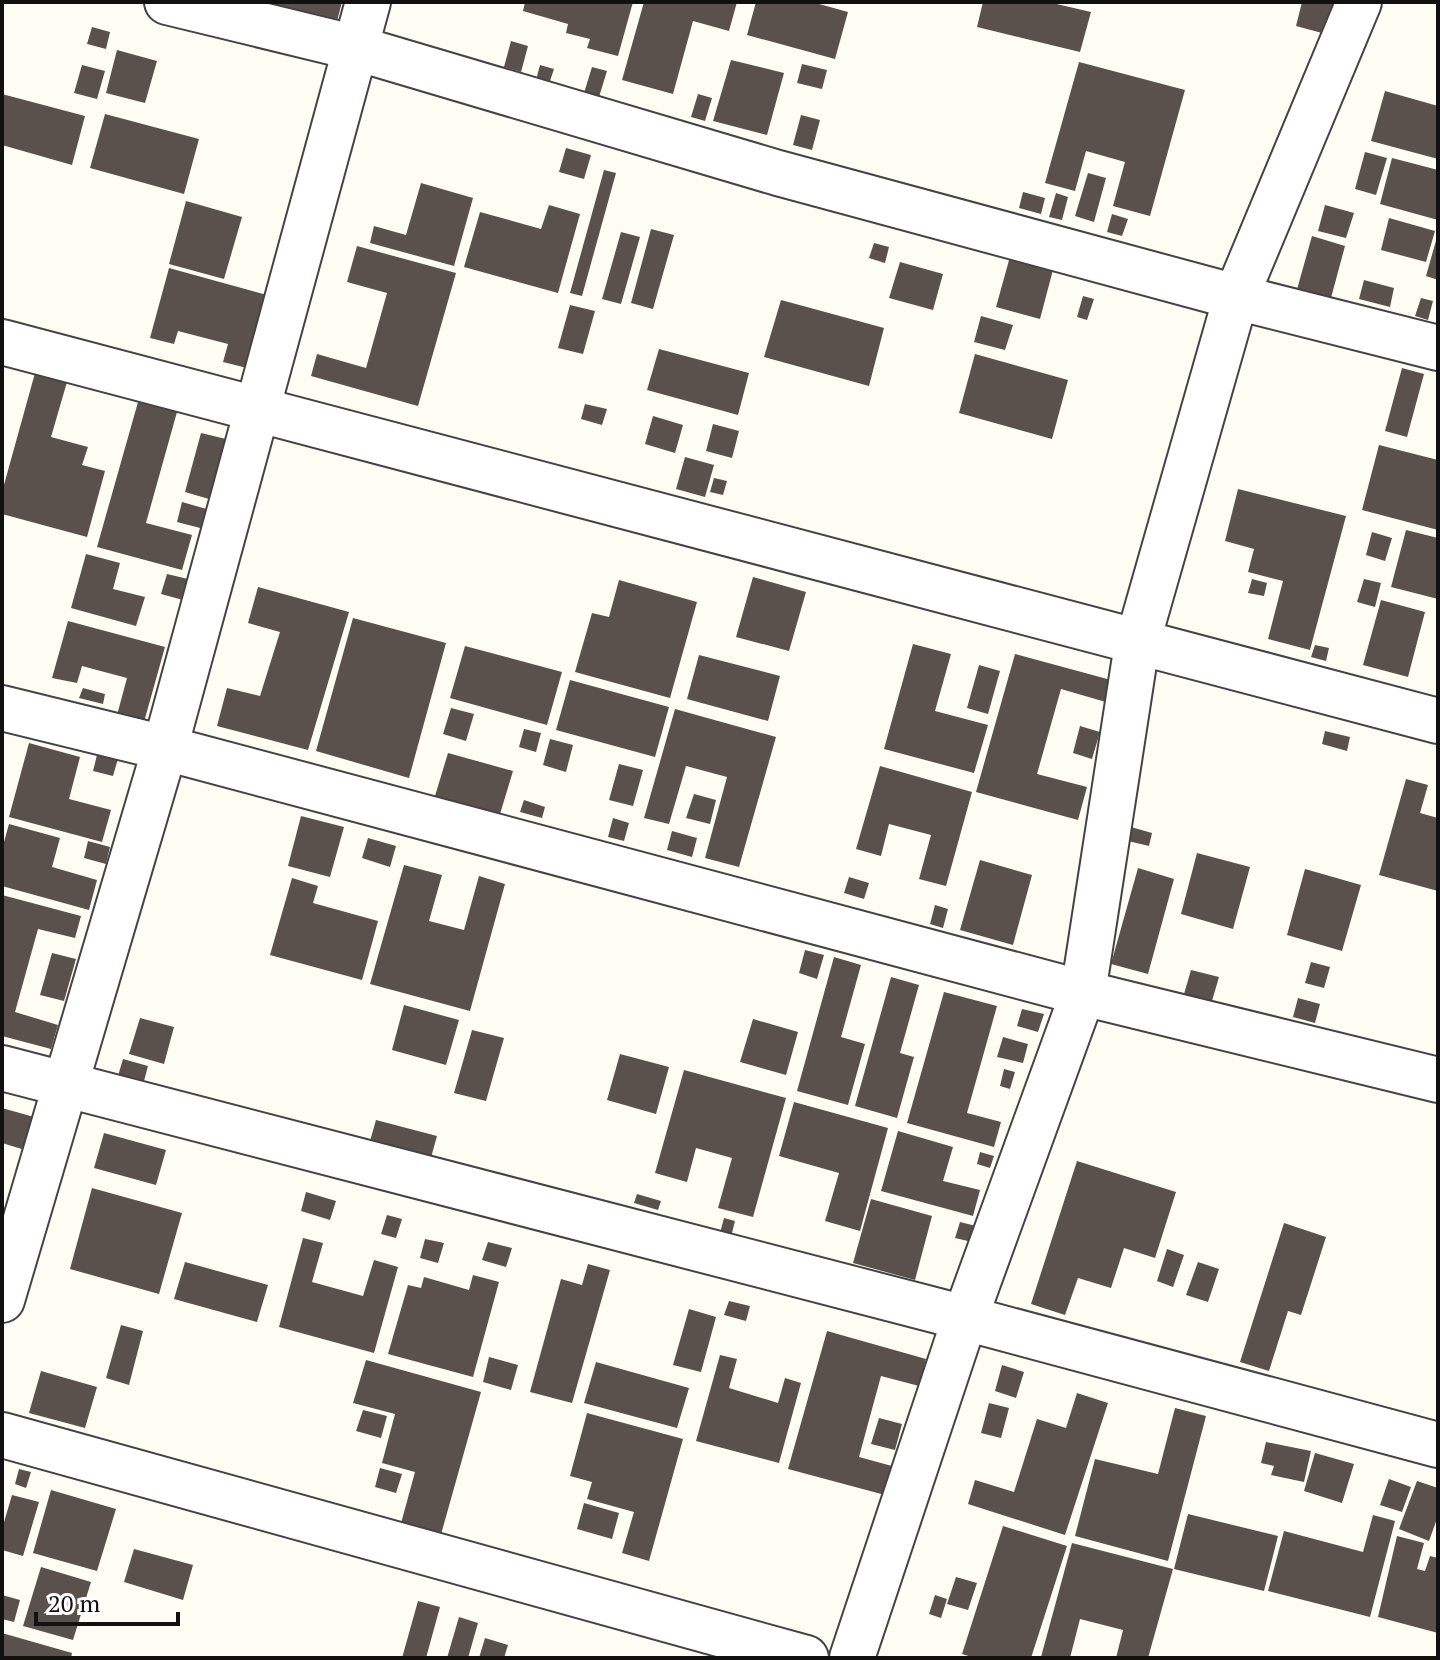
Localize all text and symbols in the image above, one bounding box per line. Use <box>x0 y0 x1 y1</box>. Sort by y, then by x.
scale bar <box>36 1576 178 1626</box>
text: 20 m <box>48 1587 100 1619</box>

